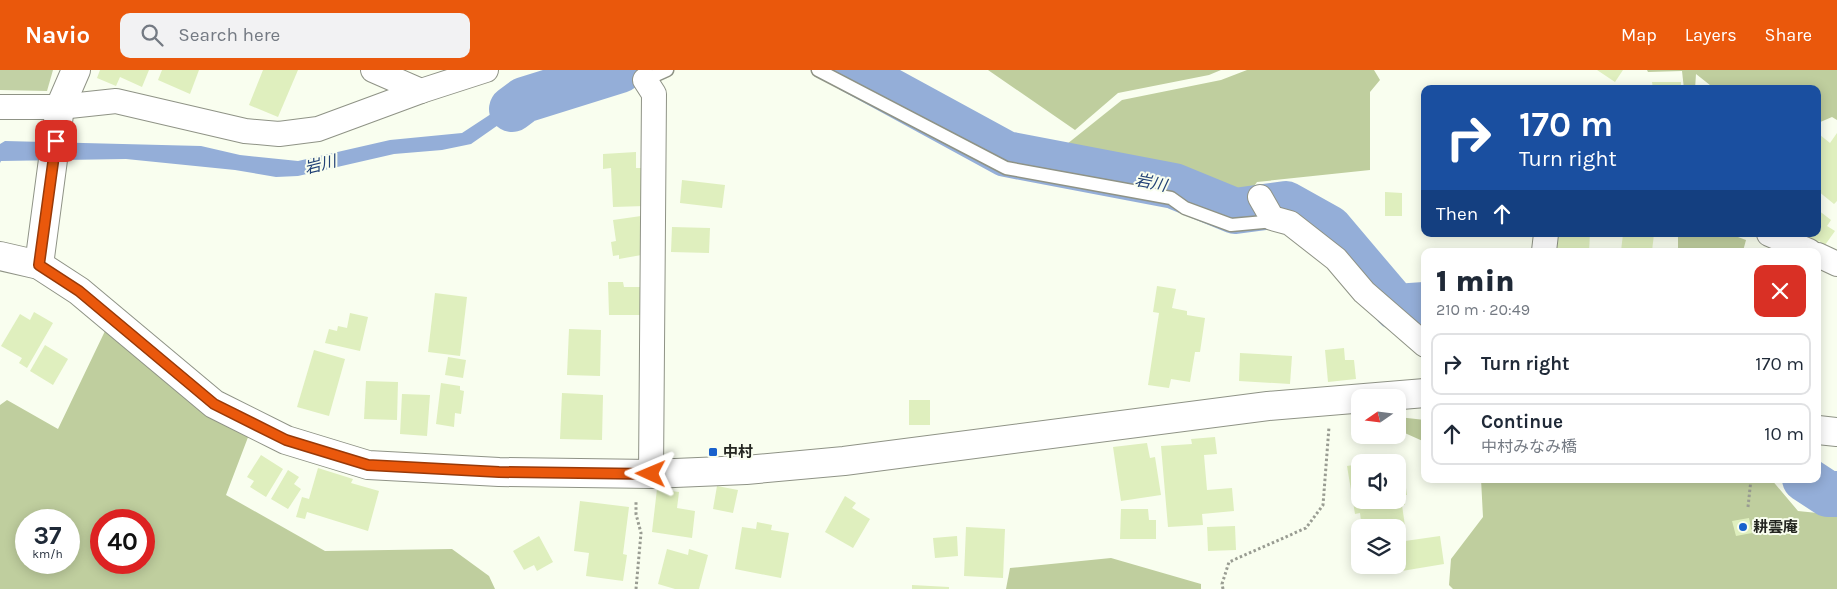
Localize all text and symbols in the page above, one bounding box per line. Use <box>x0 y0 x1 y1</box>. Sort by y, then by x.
search box <box>120 13 470 58</box>
text: Navio <box>25 21 90 49</box>
icon: search <box>138 21 166 49</box>
text: Search here <box>178 24 280 46</box>
text: Map <box>1621 24 1657 46</box>
text: Layers <box>1685 24 1737 46</box>
text: Share <box>1765 24 1812 46</box>
text: 170 m <box>1519 104 1613 145</box>
icon: right <box>1436 105 1501 170</box>
pin <box>35 120 77 162</box>
icon: arrive <box>42 127 70 155</box>
text: Turn right <box>1519 146 1617 172</box>
water label: 岩川 <box>302 151 340 178</box>
water label: 岩川 <box>1133 170 1170 195</box>
icon: ahead <box>1488 200 1516 228</box>
text: Then <box>1436 203 1478 225</box>
text: 1 min <box>1436 263 1515 299</box>
button: close <box>1754 265 1806 317</box>
text: 210 m · 20:49 <box>1436 300 1530 319</box>
icon: right <box>1438 350 1466 378</box>
text: Turn right <box>1481 353 1570 375</box>
text: 170 m <box>1755 353 1804 375</box>
north arrow <box>1351 389 1406 444</box>
map controls <box>1351 389 1406 574</box>
text: Continue <box>1481 411 1563 433</box>
icon: ahead <box>1438 420 1466 448</box>
text: 10 m <box>1764 423 1804 445</box>
text: 中村みなみ橋 <box>1481 437 1577 456</box>
place label: 中村 <box>723 443 753 461</box>
marker: 中村 <box>707 446 719 458</box>
position arrow <box>624 447 676 499</box>
button: sound <box>1351 454 1406 509</box>
speed limit sign: 40 <box>90 509 155 574</box>
place label: 耕雲庵 <box>1753 518 1798 536</box>
button: layers <box>1351 519 1406 574</box>
text: 37 <box>33 521 61 550</box>
marker: 耕雲庵 <box>1737 521 1749 533</box>
text: km/h <box>32 547 63 561</box>

